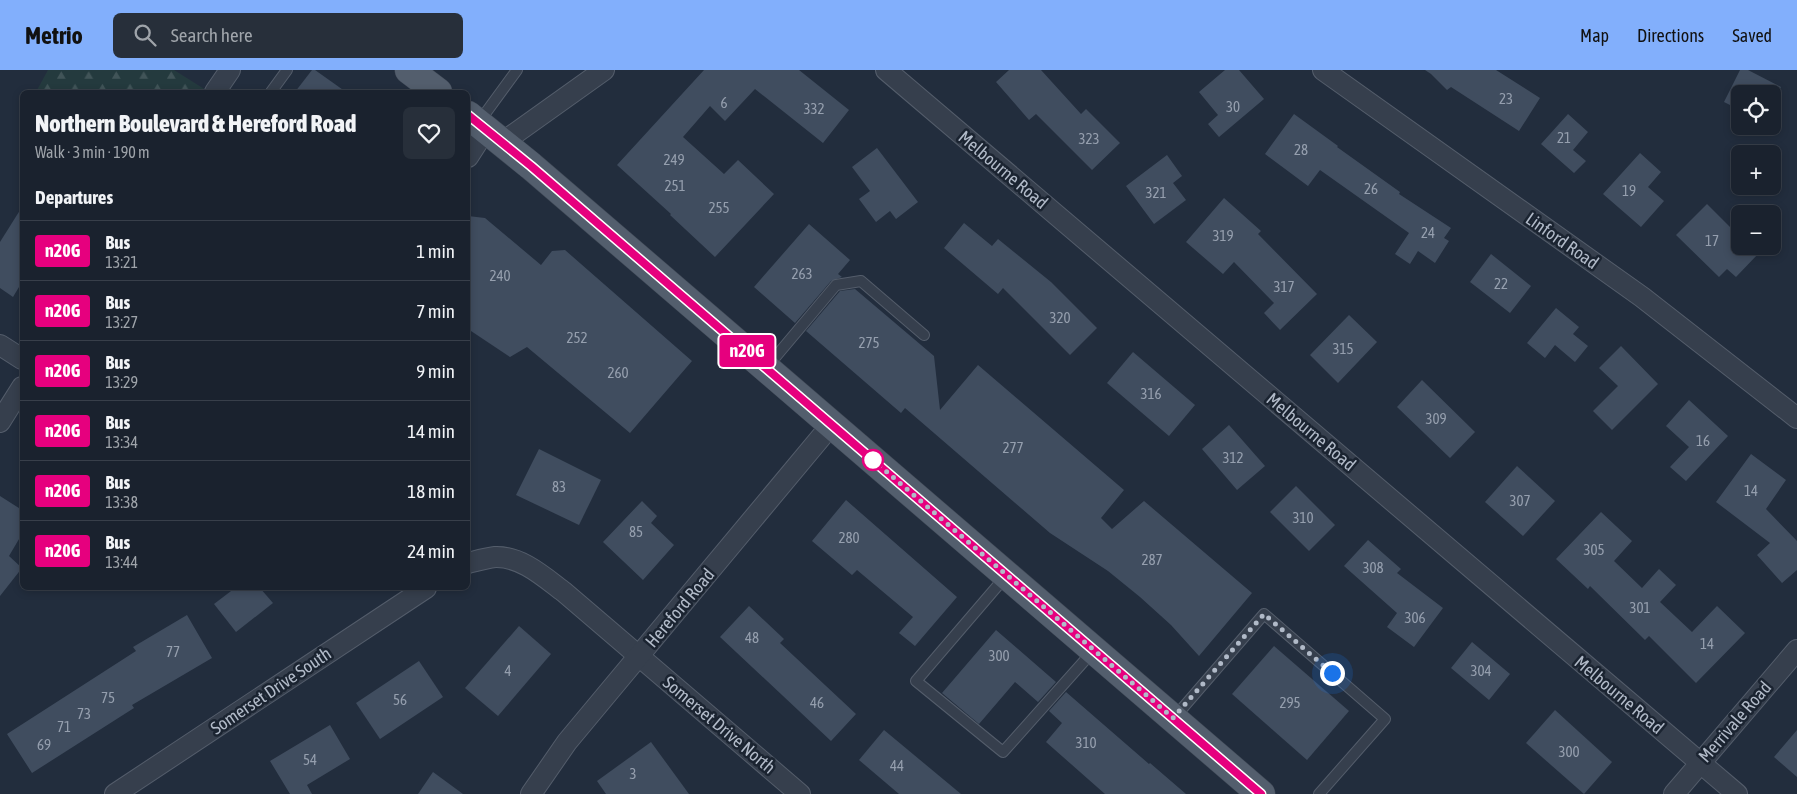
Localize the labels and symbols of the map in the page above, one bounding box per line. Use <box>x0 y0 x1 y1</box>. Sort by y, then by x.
house number: 23 <box>1499 90 1513 107</box>
house number: 6 <box>720 94 728 111</box>
house number: 30 <box>1226 98 1240 115</box>
house number: 332 <box>803 100 825 117</box>
street label: Melbourne Road <box>955 126 1052 213</box>
house number: 21 <box>1557 129 1571 146</box>
house number: 323 <box>1078 130 1100 147</box>
house number: 28 <box>1294 141 1308 158</box>
house number: 249 <box>663 151 685 168</box>
house number: 251 <box>664 177 686 194</box>
house number: 26 <box>1364 180 1378 197</box>
house number: 19 <box>1622 182 1636 199</box>
house number: 321 <box>1145 184 1167 201</box>
house number: 255 <box>708 199 730 216</box>
street label: Linford Road <box>1522 208 1603 273</box>
house number: 24 <box>1421 224 1435 241</box>
house number: 319 <box>1212 227 1234 244</box>
house number: 17 <box>1705 232 1719 249</box>
house number: 263 <box>791 265 813 282</box>
house number: 240 <box>489 267 511 284</box>
house number: 22 <box>1494 275 1508 292</box>
house number: 317 <box>1273 278 1295 295</box>
house number: 320 <box>1049 309 1071 326</box>
house number: 252 <box>566 329 588 346</box>
house number: 275 <box>858 334 880 351</box>
line badge: n20G <box>712 335 782 367</box>
house number: 315 <box>1332 340 1354 357</box>
house number: 260 <box>607 364 629 381</box>
house number: 316 <box>1140 385 1162 402</box>
street label: Melbourne Road <box>1263 388 1360 475</box>
house number: 309 <box>1425 410 1447 427</box>
house number: 16 <box>1696 432 1710 449</box>
house number: 277 <box>1002 439 1024 456</box>
unlabelled marker <box>862 449 884 471</box>
house number: 312 <box>1222 449 1244 466</box>
house number: 83 <box>552 478 566 495</box>
house number: 14 <box>1744 482 1758 499</box>
house number: 307 <box>1509 492 1531 509</box>
house number: 310 <box>1292 509 1314 526</box>
house number: 85 <box>629 523 643 540</box>
house number: 280 <box>838 529 860 546</box>
house number: 305 <box>1583 541 1605 558</box>
house number: 287 <box>1141 551 1163 568</box>
house number: 308 <box>1362 559 1384 576</box>
street label: Hereford Road <box>641 564 719 651</box>
house number: 301 <box>1629 599 1651 616</box>
house number: 306 <box>1404 609 1426 626</box>
house number: 48 <box>745 629 759 646</box>
house number: 14 <box>1700 635 1714 652</box>
house number: 77 <box>166 643 180 660</box>
street label: Somerset Drive South <box>207 643 335 739</box>
house number: 300 <box>988 647 1010 664</box>
street label: Melbourne Road <box>1571 651 1668 738</box>
your location <box>1320 661 1345 686</box>
house number: 4 <box>504 662 512 679</box>
house number: 304 <box>1470 662 1492 679</box>
street label: Somerset Drive North <box>659 672 780 778</box>
street label: Merrivale Road <box>1694 677 1775 766</box>
house number: 75 <box>101 689 115 706</box>
house number: 56 <box>393 691 407 708</box>
house number: 46 <box>810 694 824 711</box>
house number: 295 <box>1279 694 1301 711</box>
house number: 73 <box>77 705 91 722</box>
house number: 71 <box>57 718 71 735</box>
house number: 310 <box>1075 734 1097 751</box>
house number: 69 <box>37 736 51 753</box>
house number: 300 <box>1558 743 1580 760</box>
house number: 54 <box>303 751 317 768</box>
house number: 44 <box>890 757 904 774</box>
house number: 3 <box>629 765 637 782</box>

